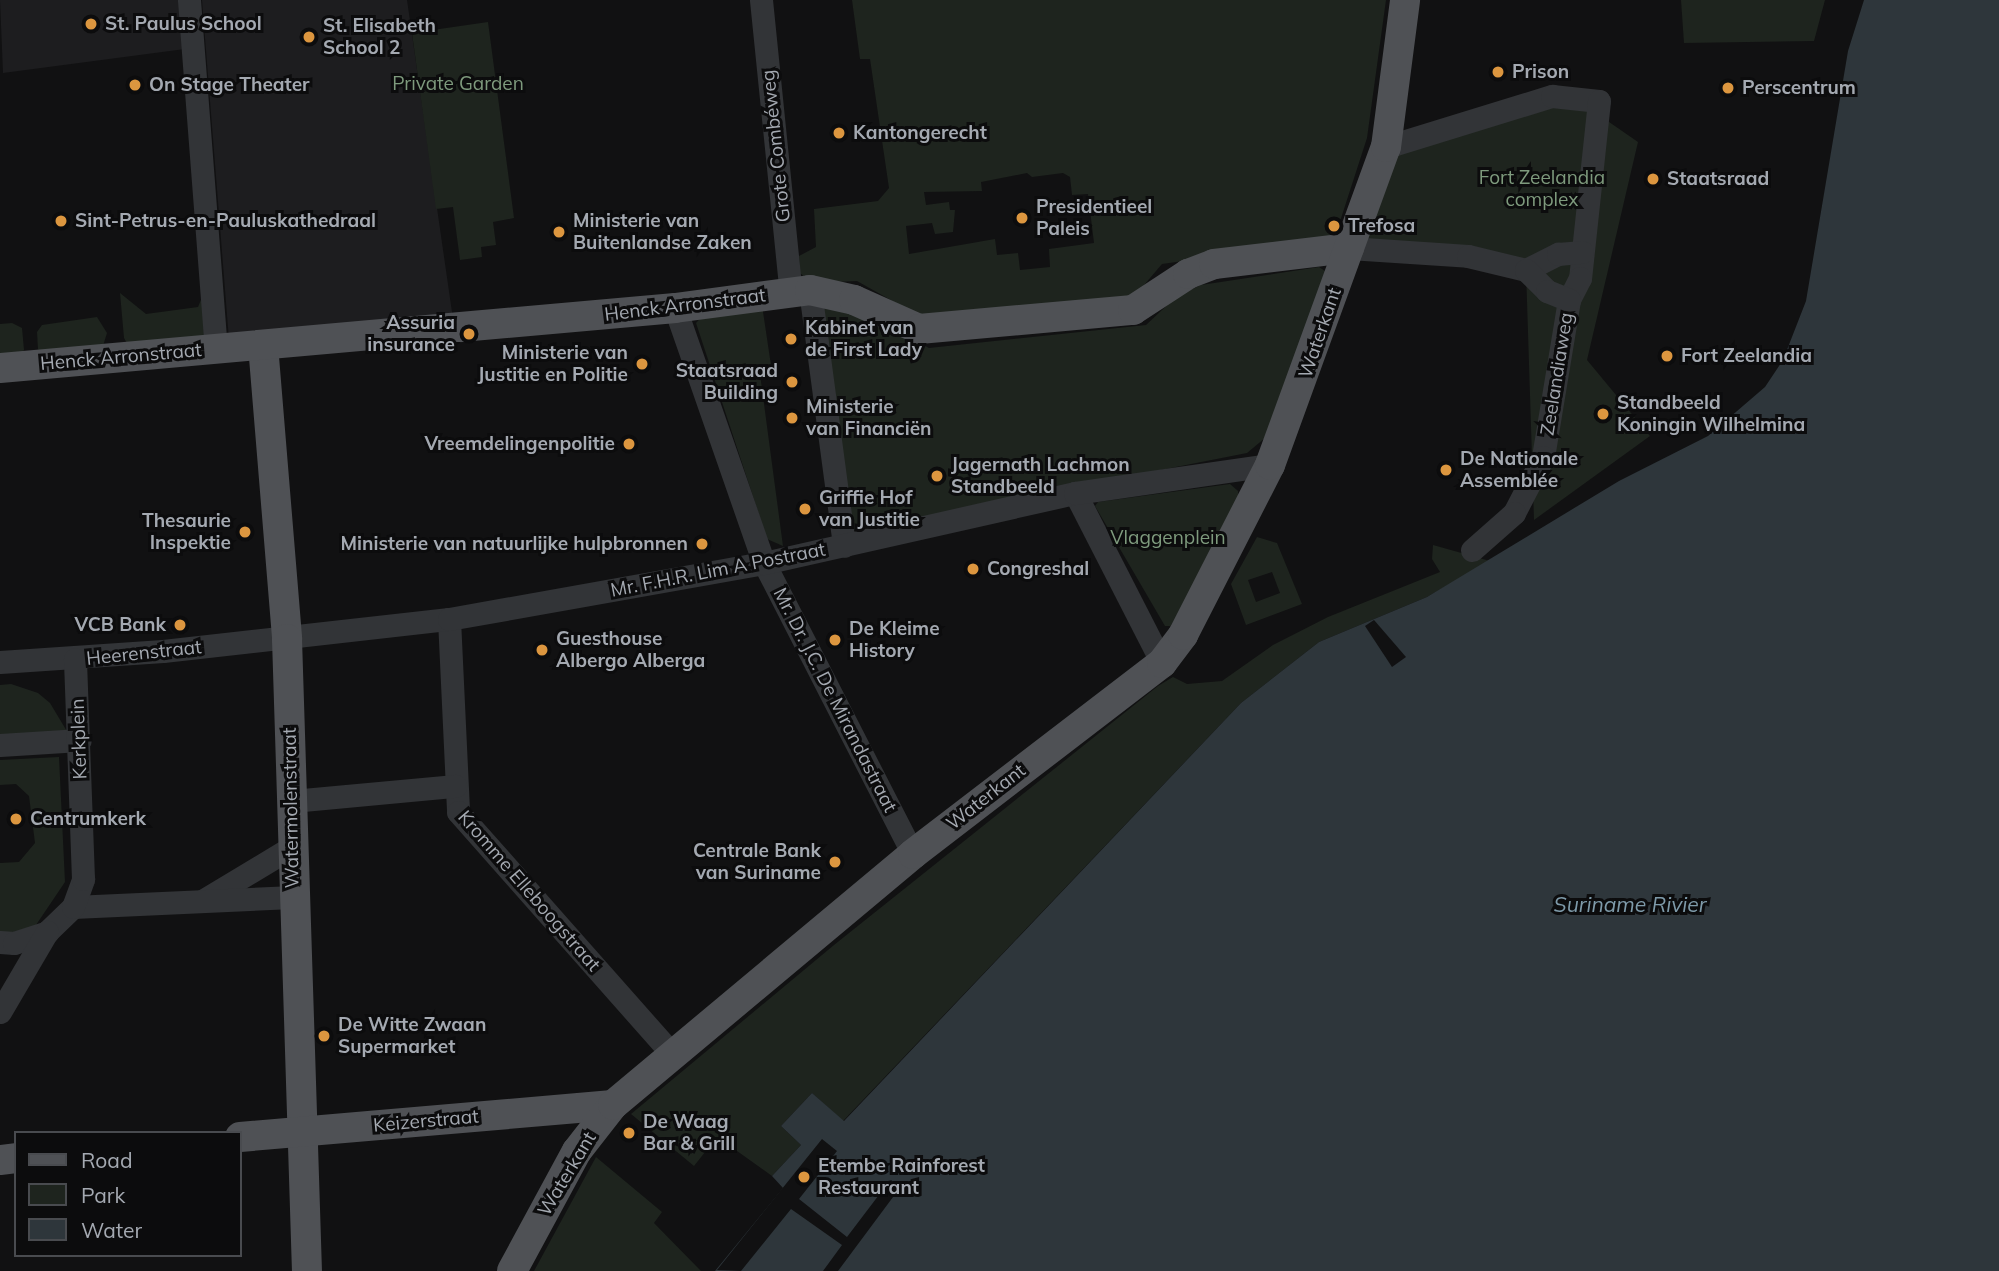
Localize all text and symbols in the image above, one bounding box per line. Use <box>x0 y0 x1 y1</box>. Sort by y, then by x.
place label: St. Paulus School <box>105 13 262 35</box>
place label: St. Elisabeth School 2 <box>323 15 436 59</box>
marker: St. Paulus School <box>83 16 99 32</box>
marker: St. Elisabeth School 2 <box>301 29 317 45</box>
place label: Prison <box>1512 61 1569 83</box>
marker: Prison <box>1490 64 1506 80</box>
street label: Grote Combéweg <box>757 69 795 223</box>
park label: Private Garden <box>392 73 524 95</box>
place label: On Stage Theater <box>149 74 310 96</box>
marker: On Stage Theater <box>127 77 143 93</box>
place label: Perscentrum <box>1742 77 1856 99</box>
marker: Perscentrum <box>1720 80 1736 96</box>
place label: Kantongerecht <box>853 122 987 144</box>
marker: Kantongerecht <box>831 125 847 141</box>
park label: Fort Zeelandia complex <box>1479 167 1605 211</box>
place label: Staatsraad <box>1667 168 1769 190</box>
marker: Staatsraad <box>1645 171 1661 187</box>
place label: Presidentieel Paleis <box>1036 196 1152 240</box>
place label: Sint-Petrus-en-Pauluskathedraal <box>75 210 376 232</box>
place label: Ministerie van Buitenlandse Zaken <box>573 210 752 254</box>
marker: Presidentieel Paleis <box>1014 210 1030 226</box>
marker: Sint-Petrus-en-Pauluskathedraal <box>53 213 69 229</box>
place label: Trefosa <box>1348 215 1415 237</box>
marker: Trefosa <box>1326 218 1342 234</box>
marker: Ministerie van Buitenlandse Zaken <box>551 224 567 240</box>
street label: Henck Arronstraat <box>603 284 767 326</box>
street label: Waterkant <box>1294 285 1346 381</box>
street label: Zeelandiaweg <box>1536 311 1578 437</box>
place label: Assuria insurance <box>367 312 455 356</box>
place label: Kabinet van de First Lady <box>805 317 922 361</box>
marker: Assuria insurance <box>461 326 477 342</box>
marker: Kabinet van de First Lady <box>783 331 799 347</box>
street label: Henck Arronstraat <box>39 339 203 375</box>
place label: Ministerie van Justitie en Politie <box>477 342 628 386</box>
place label: Fort Zeelandia <box>1681 345 1812 367</box>
marker: Fort Zeelandia <box>1659 348 1675 364</box>
marker: Ministerie van Justitie en Politie <box>634 356 650 372</box>
place label: Staatsraad Building <box>676 360 778 404</box>
marker: Staatsraad Building <box>784 374 800 390</box>
place label: Standbeeld Koningin Wilhelmina <box>1617 392 1805 436</box>
place label: Ministerie van Financiën <box>806 396 932 440</box>
marker: Standbeeld Koningin Wilhelmina <box>1595 406 1611 422</box>
marker: Ministerie van Financiën <box>784 410 800 426</box>
place label: Vreemdelingenpolitie <box>424 433 615 455</box>
marker: Vreemdelingenpolitie <box>621 436 637 452</box>
place label: De Nationale Assemblée <box>1460 448 1578 492</box>
place label: Jagernath Lachmon Standbeeld <box>951 454 1130 498</box>
marker: De Nationale Assemblée <box>1438 462 1454 478</box>
marker: Jagernath Lachmon Standbeeld <box>929 468 945 484</box>
place label: Griffie Hof van Justitie <box>819 487 920 531</box>
marker: Griffie Hof van Justitie <box>797 501 813 517</box>
place label: Thesaurie Inspektie <box>142 510 231 554</box>
marker: Thesaurie Inspektie <box>237 524 253 540</box>
park label: Vlaggenplein <box>1110 527 1226 549</box>
place label: Ministerie van natuurlijke hulpbronnen <box>341 533 688 555</box>
marker: Ministerie van natuurlijke hulpbronnen <box>694 536 710 552</box>
street label: Mr. F.H.R. Lim A Postraat <box>609 538 827 602</box>
place label: Congreshal <box>987 558 1089 580</box>
marker: Congreshal <box>965 561 981 577</box>
street label: Mr. Dr. J.C. De Mirandastraat <box>768 584 902 816</box>
place label: VCB Bank <box>74 614 166 636</box>
marker: VCB Bank <box>172 617 188 633</box>
place label: De Kleime History <box>849 618 940 662</box>
place label: Guesthouse Albergo Alberga <box>556 628 705 672</box>
marker: De Kleime History <box>827 632 843 648</box>
street label: Heerenstraat <box>85 636 203 670</box>
marker: Guesthouse Albergo Alberga <box>534 642 550 658</box>
street label: Kerkplein <box>66 698 92 780</box>
street label: Watermolenstraat <box>278 727 304 889</box>
street label: Waterkant <box>942 759 1030 835</box>
street label: Kromme Elleboogstraat <box>453 806 605 976</box>
place label: Centrumkerk <box>30 808 146 830</box>
marker: Centrumkerk <box>8 811 24 827</box>
place label: Centrale Bank van Suriname <box>693 840 821 884</box>
marker: Centrale Bank van Suriname <box>827 854 843 870</box>
water label: Suriname Rivier <box>1554 891 1706 917</box>
place label: De Witte Zwaan Supermarket <box>338 1014 486 1058</box>
marker: De Witte Zwaan Supermarket <box>316 1028 332 1044</box>
street label: Keizerstraat <box>372 1105 480 1137</box>
place label: De Waag Bar & Grill <box>643 1111 735 1155</box>
marker: De Waag Bar & Grill <box>621 1125 637 1141</box>
street label: Waterkant <box>533 1128 601 1220</box>
legend <box>14 1131 242 1257</box>
text: Road <box>81 1147 132 1173</box>
place label: Etembe Rainforest Restaurant <box>818 1155 985 1199</box>
marker: Etembe Rainforest Restaurant <box>796 1169 812 1185</box>
text: Park <box>81 1182 125 1208</box>
text: Water <box>81 1217 142 1243</box>

